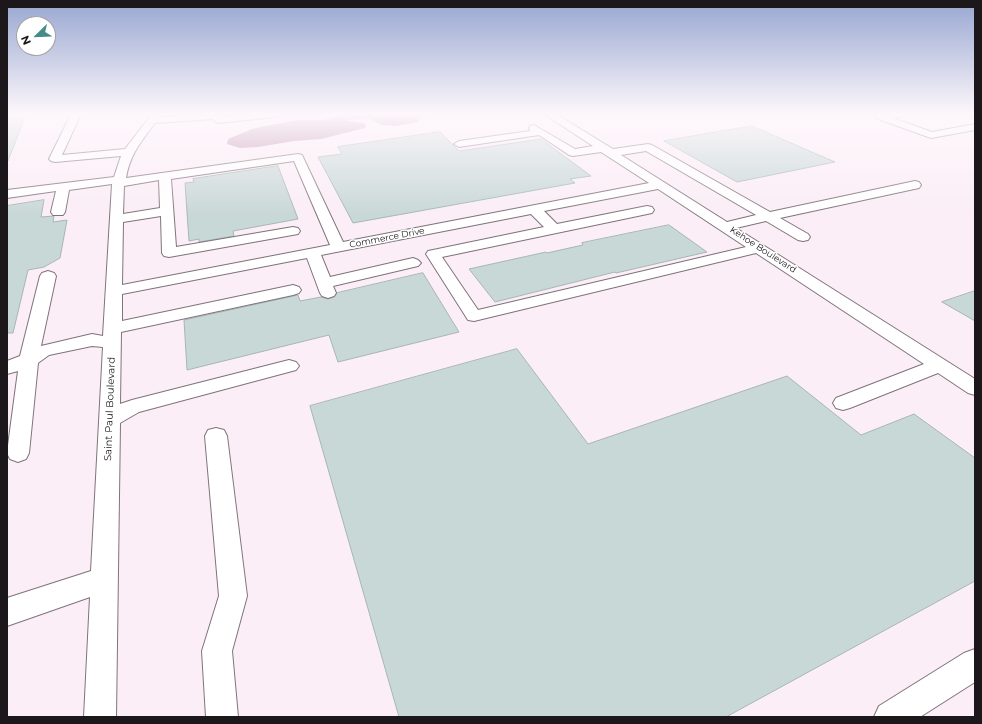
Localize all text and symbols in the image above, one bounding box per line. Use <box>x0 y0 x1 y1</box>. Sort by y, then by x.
north arrow <box>16 16 56 56</box>
text: N <box>18 33 34 47</box>
street label: Commerce Drive <box>349 225 425 251</box>
street label: Kehoe Boulevard <box>728 225 798 275</box>
street label: Saint Paul Boulevard <box>102 357 118 461</box>

